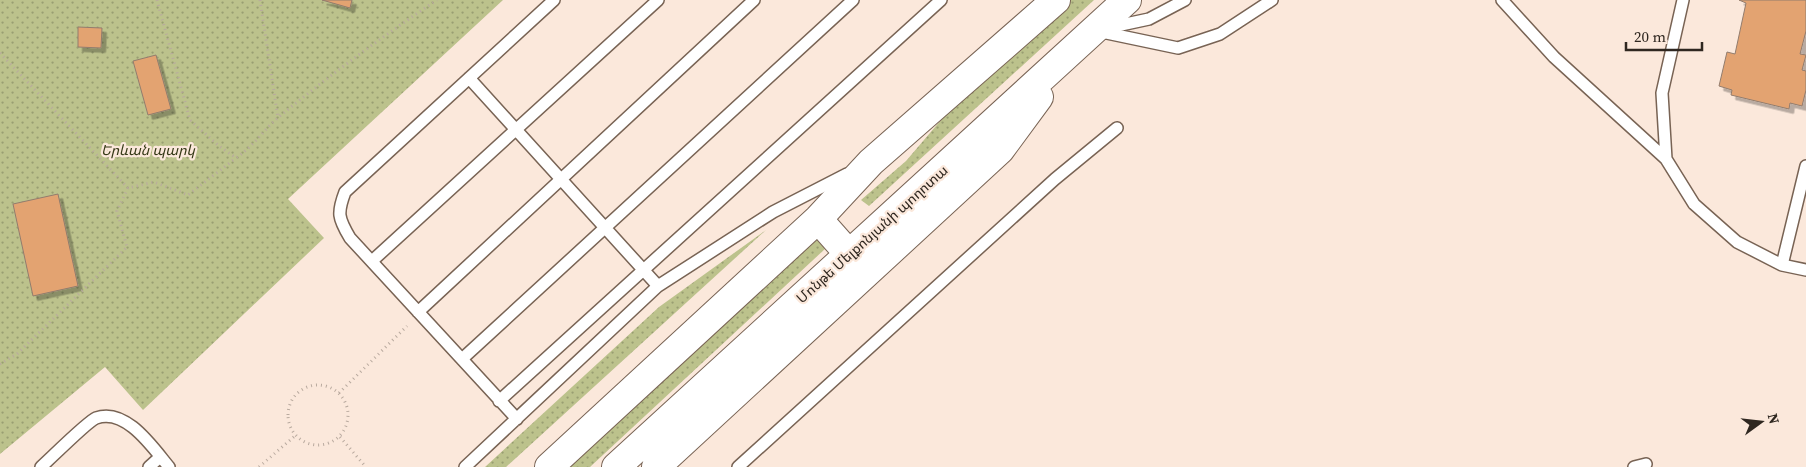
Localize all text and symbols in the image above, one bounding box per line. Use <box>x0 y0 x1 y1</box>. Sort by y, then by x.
scale bar <box>1626 20 1702 52</box>
text: 20 m <box>1634 26 1666 47</box>
park label: Երևան պարկ <box>101 140 196 160</box>
street label: Մոնթե Մելքոնյանի պողոտա <box>792 160 952 308</box>
north arrow <box>1736 397 1786 447</box>
text: N <box>1763 411 1785 426</box>

